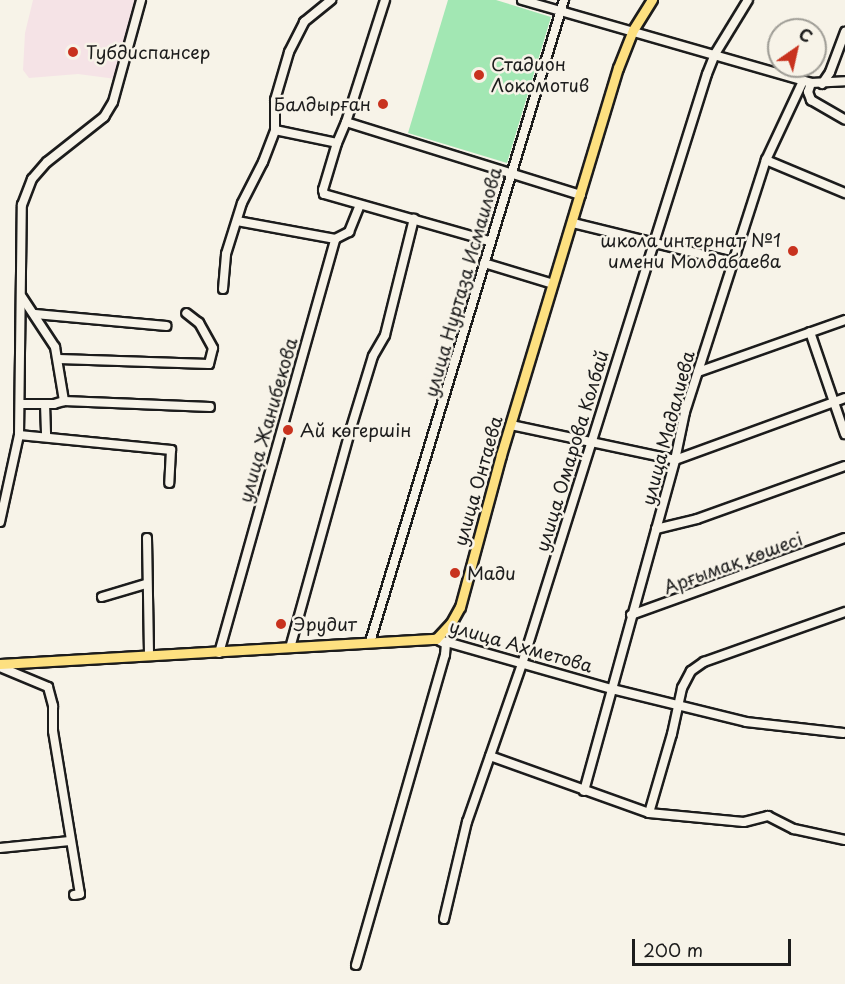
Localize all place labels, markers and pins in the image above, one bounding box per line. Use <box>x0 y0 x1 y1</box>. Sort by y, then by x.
place label: Тубдиспансер <box>86 41 210 63</box>
marker: Тубдиспансер <box>64 43 82 61</box>
place label: Стадион Локомотив <box>491 54 589 97</box>
marker: Стадион Локомотив <box>472 68 486 82</box>
place label: Балдырған <box>274 93 371 115</box>
marker: Балдырған <box>376 97 390 111</box>
place label: школа интернат №1 имени Молдабаева <box>600 230 781 272</box>
marker: школа интернат №1 имени Молдабаева <box>786 244 800 258</box>
place label: Ай көгершін <box>300 419 411 441</box>
marker: Ай көгершін <box>281 423 295 437</box>
place label: Мади <box>467 562 516 584</box>
marker: Мади <box>448 566 462 580</box>
place label: Эрудит <box>293 613 357 635</box>
marker: Эрудит <box>274 617 288 631</box>

